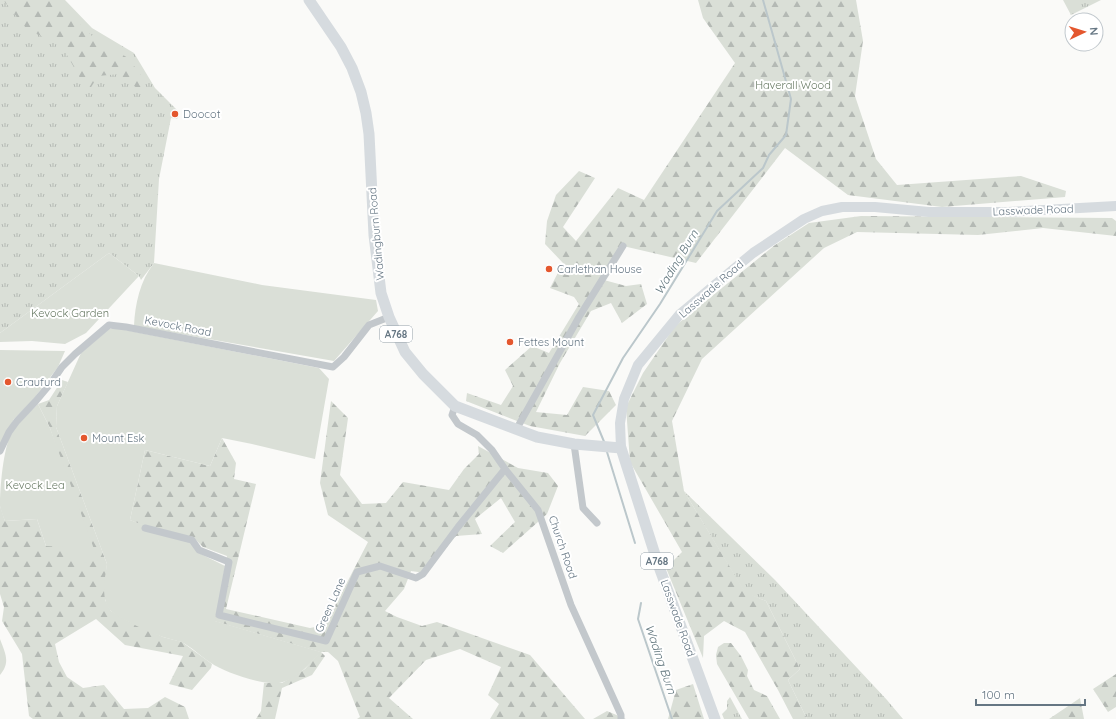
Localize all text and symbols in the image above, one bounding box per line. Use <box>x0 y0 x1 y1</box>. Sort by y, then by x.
north arrow <box>1064 12 1104 52</box>
text: N <box>1087 27 1101 36</box>
park label: Haverall Wood <box>755 78 831 92</box>
place label: Doocot <box>183 107 221 121</box>
marker: Doocot <box>170 109 180 119</box>
street label: Wadingburn Road <box>365 187 387 281</box>
street label: Lasswade Road <box>992 202 1074 218</box>
water label: Wading Burn <box>651 226 702 297</box>
street label: Lasswade Road <box>676 257 746 321</box>
place label: Carlethan House <box>557 262 642 276</box>
marker: Carlethan House <box>544 264 554 274</box>
park label: Kevock Garden <box>31 306 109 320</box>
street label: Kevock Road <box>143 313 213 339</box>
road number: A768 <box>380 326 412 342</box>
place label: Fettes Mount <box>518 335 584 349</box>
marker: Fettes Mount <box>505 337 515 347</box>
place label: Craufurd <box>16 375 61 389</box>
marker: Craufurd <box>3 377 13 387</box>
place label: Mount Esk <box>92 431 144 445</box>
marker: Mount Esk <box>79 433 89 443</box>
park label: Kevock Lea <box>5 478 65 492</box>
street label: Church Road <box>546 514 580 580</box>
road number: A768 <box>641 553 673 569</box>
street label: Green Lane <box>312 575 348 635</box>
street label: Lasswade Road <box>658 578 698 658</box>
water label: Wading Burn <box>642 622 680 697</box>
scale bar <box>976 681 1085 707</box>
text: 100 m <box>982 687 1015 702</box>

